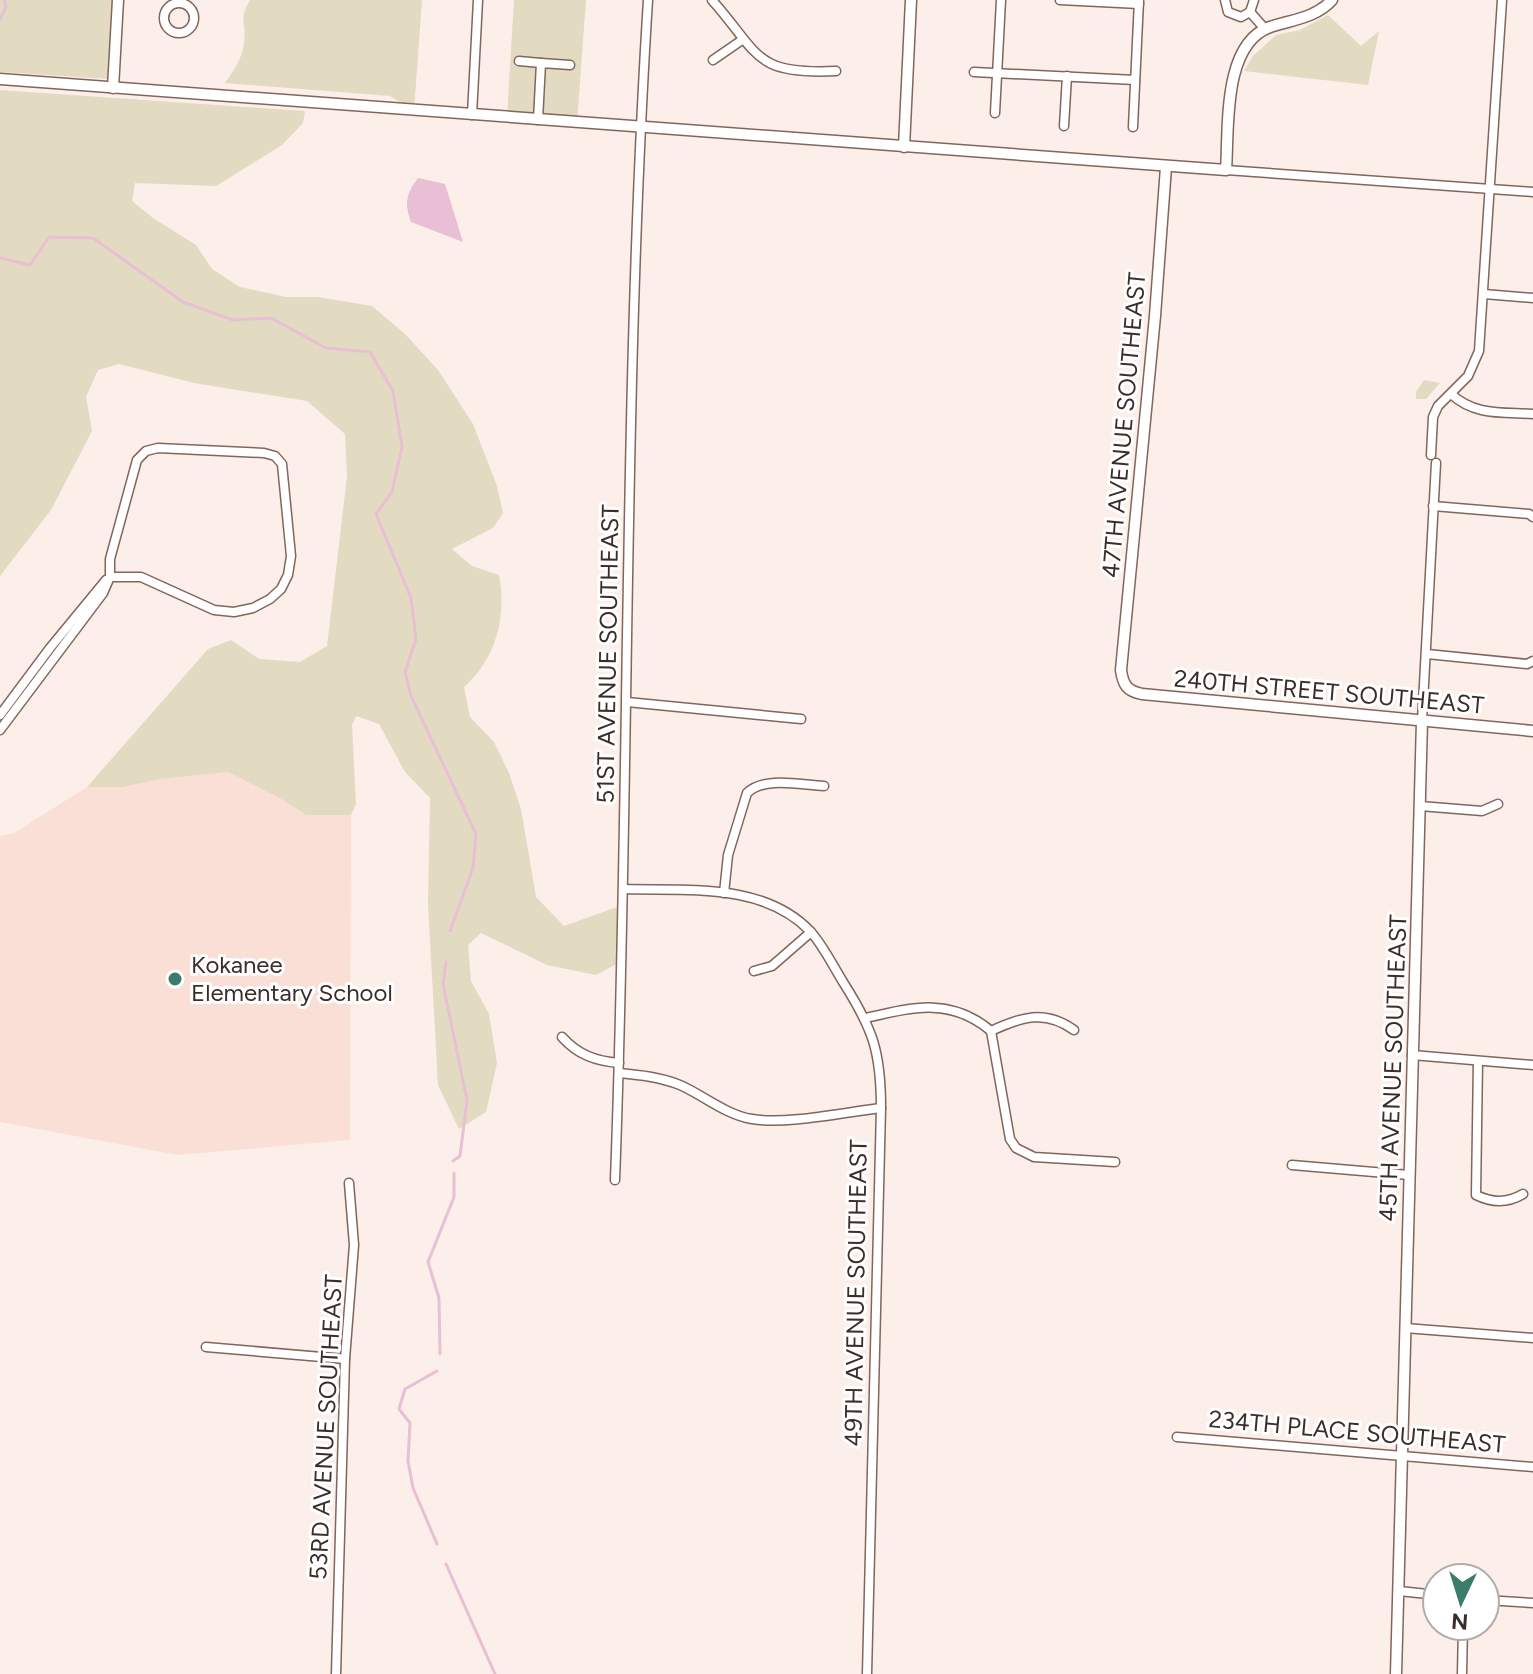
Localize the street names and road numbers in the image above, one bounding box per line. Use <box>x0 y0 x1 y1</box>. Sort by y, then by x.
street label: 47TH AVENUE SOUTHEAST <box>1096 271 1151 579</box>
street label: 51ST AVENUE SOUTHEAST <box>590 504 625 804</box>
street label: 240TH STREET SOUTHEAST <box>1173 663 1485 720</box>
street label: 45TH AVENUE SOUTHEAST <box>1373 914 1412 1222</box>
street label: 49TH AVENUE SOUTHEAST <box>838 1139 873 1447</box>
street label: 53RD AVENUE SOUTHEAST <box>303 1273 348 1580</box>
street label: 234TH PLACE SOUTHEAST <box>1207 1404 1507 1459</box>

